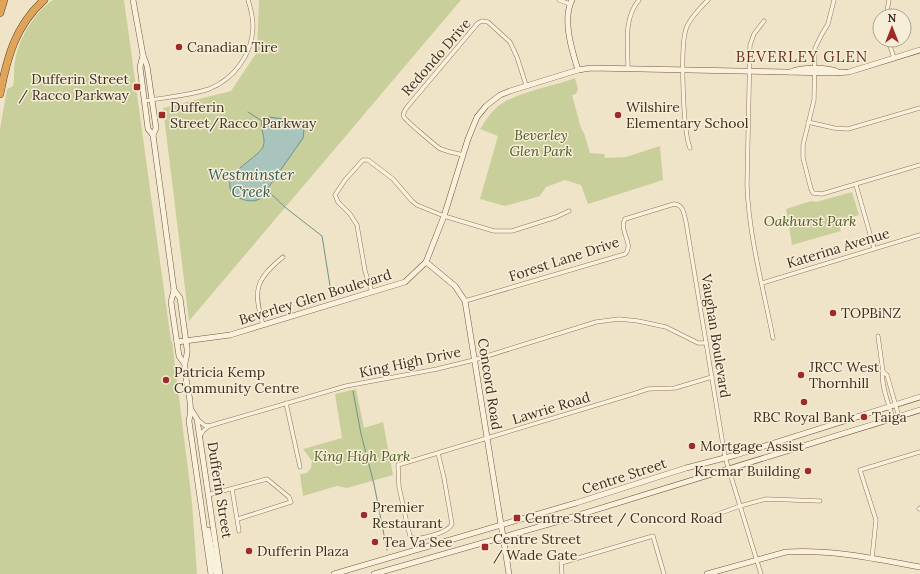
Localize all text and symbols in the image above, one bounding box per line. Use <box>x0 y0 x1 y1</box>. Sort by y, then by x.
north arrow <box>872 8 912 48</box>
text: N <box>888 11 897 25</box>
street label: Redondo Drive <box>398 14 475 99</box>
place label: Canadian Tire <box>187 38 278 56</box>
marker: Canadian Tire <box>174 42 184 52</box>
district label: BEVERLEY GLEN <box>736 47 868 66</box>
place label: Dufferin Street / Racco Parkway <box>18 70 130 104</box>
marker: Dufferin Street / Racco Parkway <box>132 82 142 92</box>
place label: Dufferin Street/Racco Parkway <box>170 98 317 132</box>
place label: Wilshire Elementary School <box>626 98 749 132</box>
marker: Dufferin Street/Racco Parkway <box>157 110 167 120</box>
marker: Wilshire Elementary School <box>613 110 623 120</box>
park label: Beverley Glen Park <box>510 126 572 160</box>
water label: Westminster Creek <box>208 165 294 201</box>
park label: Oakhurst Park <box>764 212 856 230</box>
street label: Katerina Avenue <box>784 224 892 272</box>
street label: Forest Lane Drive <box>506 233 622 285</box>
street label: Beverley Glen Boulevard <box>237 265 393 329</box>
street label: Vaughan Boulevard <box>697 272 735 399</box>
place label: TOPBiNZ <box>841 304 901 322</box>
marker: TOPBiNZ <box>828 308 838 318</box>
street label: Concord Road <box>474 337 506 431</box>
street label: King High Drive <box>358 342 463 382</box>
place label: JRCC West Thornhill <box>808 358 880 392</box>
place label: Patricia Kemp Community Centre <box>174 363 300 397</box>
marker: JRCC West Thornhill <box>796 370 806 380</box>
marker: Patricia Kemp Community Centre <box>161 375 171 385</box>
street label: Lawrie Road <box>510 388 592 428</box>
marker: RBC Royal Bank <box>799 397 809 407</box>
place label: RBC Royal Bank <box>753 408 855 426</box>
place label: Taiga <box>872 408 907 426</box>
marker: Taiga <box>859 412 869 422</box>
place label: Mortgage Assist <box>700 437 805 455</box>
street label: Dufferin Street <box>203 440 237 540</box>
marker: Mortgage Assist <box>687 441 697 451</box>
park label: King High Park <box>314 447 410 465</box>
street label: Centre Street <box>579 454 669 498</box>
place label: Krcmar Building <box>694 462 800 480</box>
marker: Krcmar Building <box>803 466 813 476</box>
place label: Premier Restaurant <box>372 498 443 532</box>
place label: Centre Street / Concord Road <box>525 509 723 527</box>
marker: Premier Restaurant <box>359 510 369 520</box>
marker: Centre Street / Concord Road <box>512 513 522 523</box>
place label: Centre Street / Wade Gate <box>493 530 582 564</box>
place label: Tea Va See <box>383 533 453 551</box>
marker: Tea Va See <box>370 537 380 547</box>
place label: Dufferin Plaza <box>257 542 349 560</box>
marker: Centre Street / Wade Gate <box>480 542 490 552</box>
marker: Dufferin Plaza <box>244 546 254 556</box>

